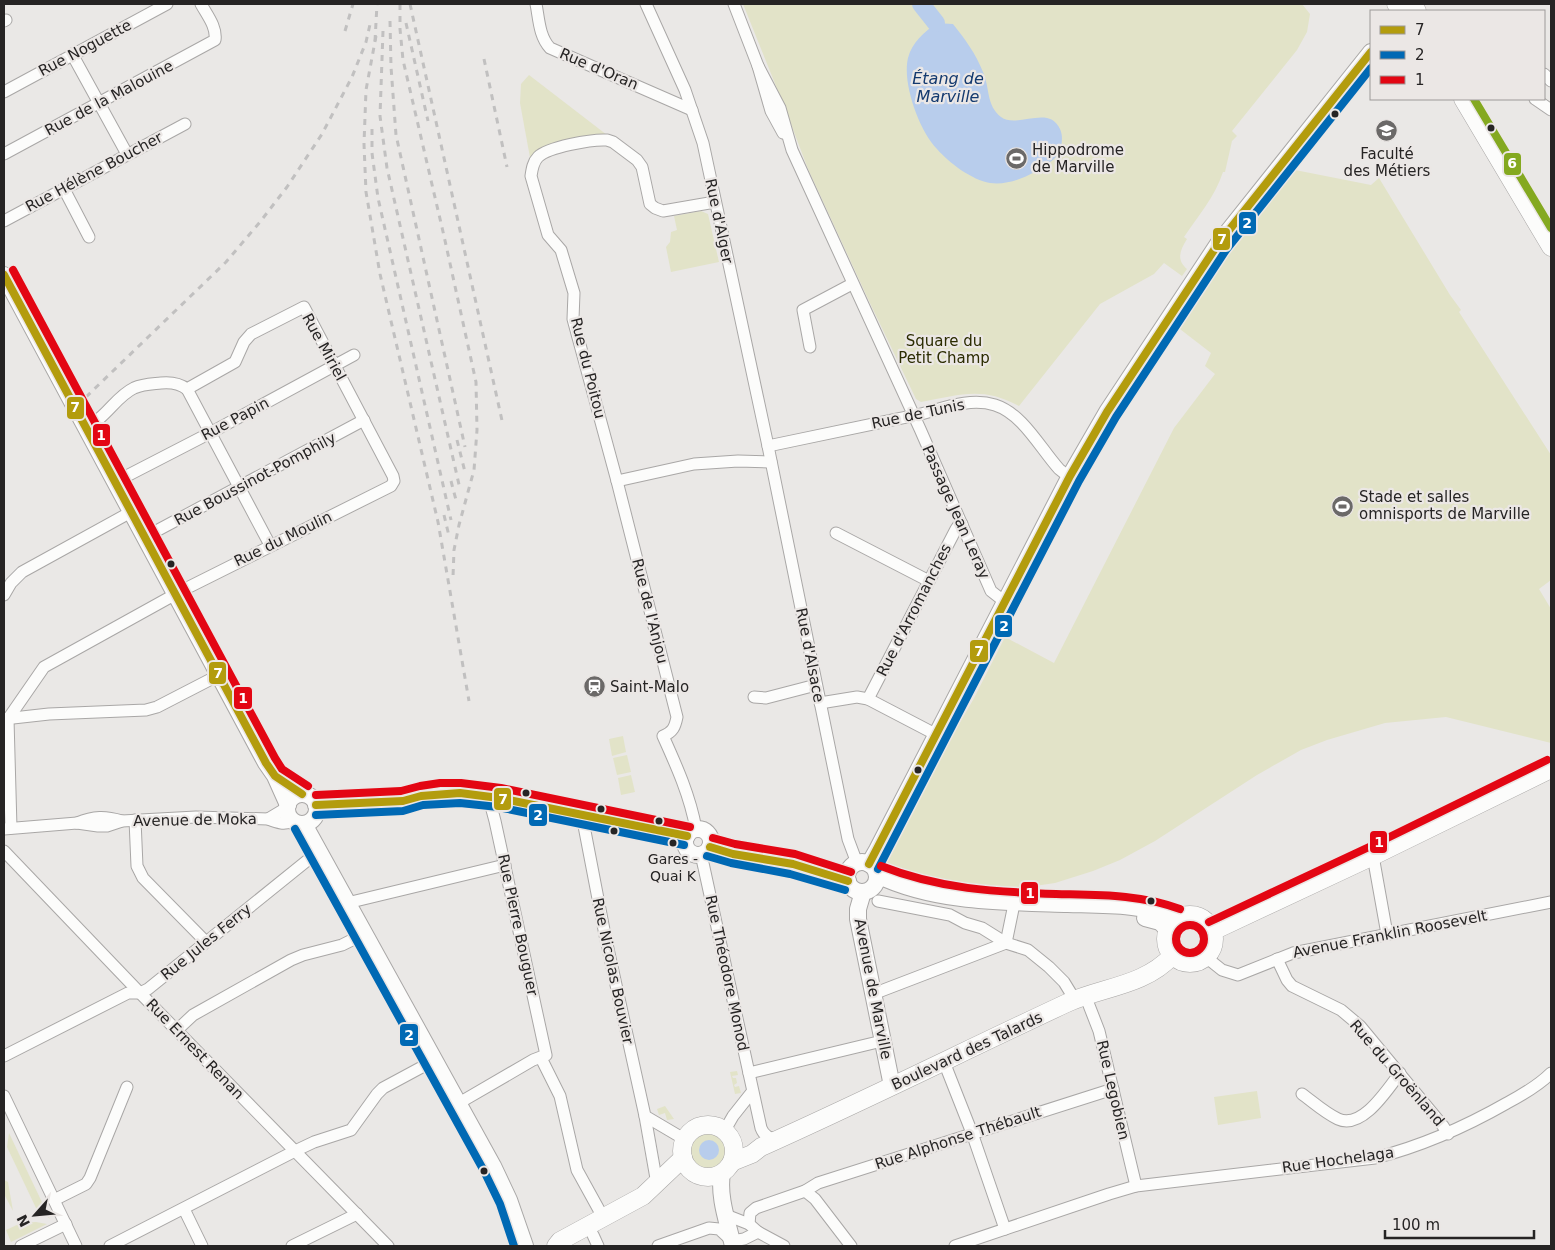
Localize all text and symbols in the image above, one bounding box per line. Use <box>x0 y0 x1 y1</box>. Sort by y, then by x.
legend <box>1370 10 1545 100</box>
street label: Rue Noguette <box>35 16 135 80</box>
text: 7 <box>1415 21 1425 39</box>
street label: Rue d'Oran <box>557 44 641 94</box>
text: 2 <box>1415 46 1425 64</box>
street label: Rue de la Malouine <box>42 57 176 139</box>
water label: Étang de Marville <box>912 69 984 106</box>
text: 1 <box>1415 71 1425 89</box>
unlabelled marker <box>1330 109 1340 119</box>
school or university icon: Faculté des Métiers <box>1375 119 1399 143</box>
unlabelled marker <box>1486 123 1496 133</box>
street label: Rue Hélène Boucher <box>22 128 166 216</box>
place label: Hippodrome de Marville <box>1032 141 1124 176</box>
place label: Faculté des Métiers <box>1344 145 1431 180</box>
sports icon: Hippodrome de Marville <box>1004 147 1028 171</box>
line badge: 6 <box>1503 152 1522 176</box>
text: 6 <box>1507 155 1517 171</box>
street label: Rue d'Alger <box>701 177 737 266</box>
line badge: 2 <box>1238 211 1257 235</box>
text: 2 <box>1242 215 1252 231</box>
line badge: 7 <box>1212 227 1231 251</box>
text: 7 <box>1217 231 1227 247</box>
street label: Rue Miriel <box>298 310 350 384</box>
street label: Rue du Poitou <box>567 316 609 420</box>
park label: Square du Petit Champ <box>898 332 990 367</box>
street label: Rue Papin <box>198 394 272 444</box>
street label: Rue de Tunis <box>870 395 966 433</box>
line badge: 7 <box>66 396 85 420</box>
text: 7 <box>70 399 80 415</box>
line badge: 1 <box>92 423 111 447</box>
text: 1 <box>96 427 106 443</box>
street label: Rue Boussinot-Pomphily <box>171 429 339 529</box>
street label: Passage Jean Leray <box>918 442 994 582</box>
place label: Stade et salles omnisports de Marville <box>1359 488 1530 523</box>
sports icon: Stade et salles omnisports de Marville <box>1331 494 1355 518</box>
street label: Rue du Moulin <box>231 508 335 570</box>
street label: Rue d'Arromanches <box>873 541 955 679</box>
street label: Rue de l'Anjou <box>628 557 672 665</box>
unlabelled marker <box>166 559 176 569</box>
street label: Rue d'Alsace <box>792 606 828 704</box>
line badge: 2 <box>994 614 1013 638</box>
text: 2 <box>999 618 1009 634</box>
line badge: 7 <box>969 639 989 663</box>
text: 7 <box>974 643 984 659</box>
line badge: 7 <box>208 661 227 685</box>
text: 7 <box>213 665 223 681</box>
station icon: Saint-Malo <box>582 675 606 699</box>
place label: Saint-Malo <box>610 678 689 696</box>
line badge: 1 <box>233 686 253 710</box>
text: 1 <box>238 690 248 706</box>
unlabelled marker <box>913 765 923 775</box>
line badge: 7 <box>493 787 512 811</box>
unlabelled marker <box>521 788 531 798</box>
text: 7 <box>498 791 508 807</box>
line badge: 2 <box>528 803 548 827</box>
unlabelled marker <box>596 804 606 814</box>
text: 2 <box>533 807 543 823</box>
street label: Avenue de Moka <box>133 810 257 830</box>
unlabelled marker <box>654 816 664 826</box>
unlabelled marker <box>609 826 619 836</box>
line badge: 1 <box>1369 830 1388 854</box>
text: 1 <box>1374 834 1384 850</box>
marker: Gares - Quai K <box>668 838 678 848</box>
place label: Gares - Quai K <box>648 851 698 884</box>
street label: Rue Pierre Bouguer <box>494 852 542 998</box>
line badge: 1 <box>1020 881 1039 905</box>
text: 1 <box>1025 885 1035 901</box>
street label: Rue Théodore Monod <box>702 893 752 1053</box>
street label: Rue Nicolas Bouvier <box>589 896 638 1047</box>
unlabelled marker <box>1146 896 1156 906</box>
street label: Rue Jules Ferry <box>157 900 255 984</box>
street label: Avenue Franklin Roosevelt <box>1291 906 1489 962</box>
street label: Avenue de Marville <box>851 917 895 1061</box>
street label: Rue Ernest Renan <box>142 995 248 1103</box>
street label: Boulevard des Talards <box>889 1008 1045 1094</box>
street label: Rue du Groënland <box>1346 1016 1448 1130</box>
line badge: 2 <box>399 1023 419 1047</box>
text: 2 <box>404 1027 414 1043</box>
street label: Rue Legobien <box>1093 1038 1133 1142</box>
street label: Rue Alphonse Thébault <box>873 1103 1043 1173</box>
street label: Rue Hochelaga <box>1281 1143 1395 1177</box>
unlabelled marker <box>479 1166 489 1176</box>
north arrow <box>10 1190 60 1240</box>
scale bar <box>1385 1208 1534 1240</box>
text: N <box>14 1212 33 1230</box>
text: 100 m <box>1392 1216 1440 1234</box>

